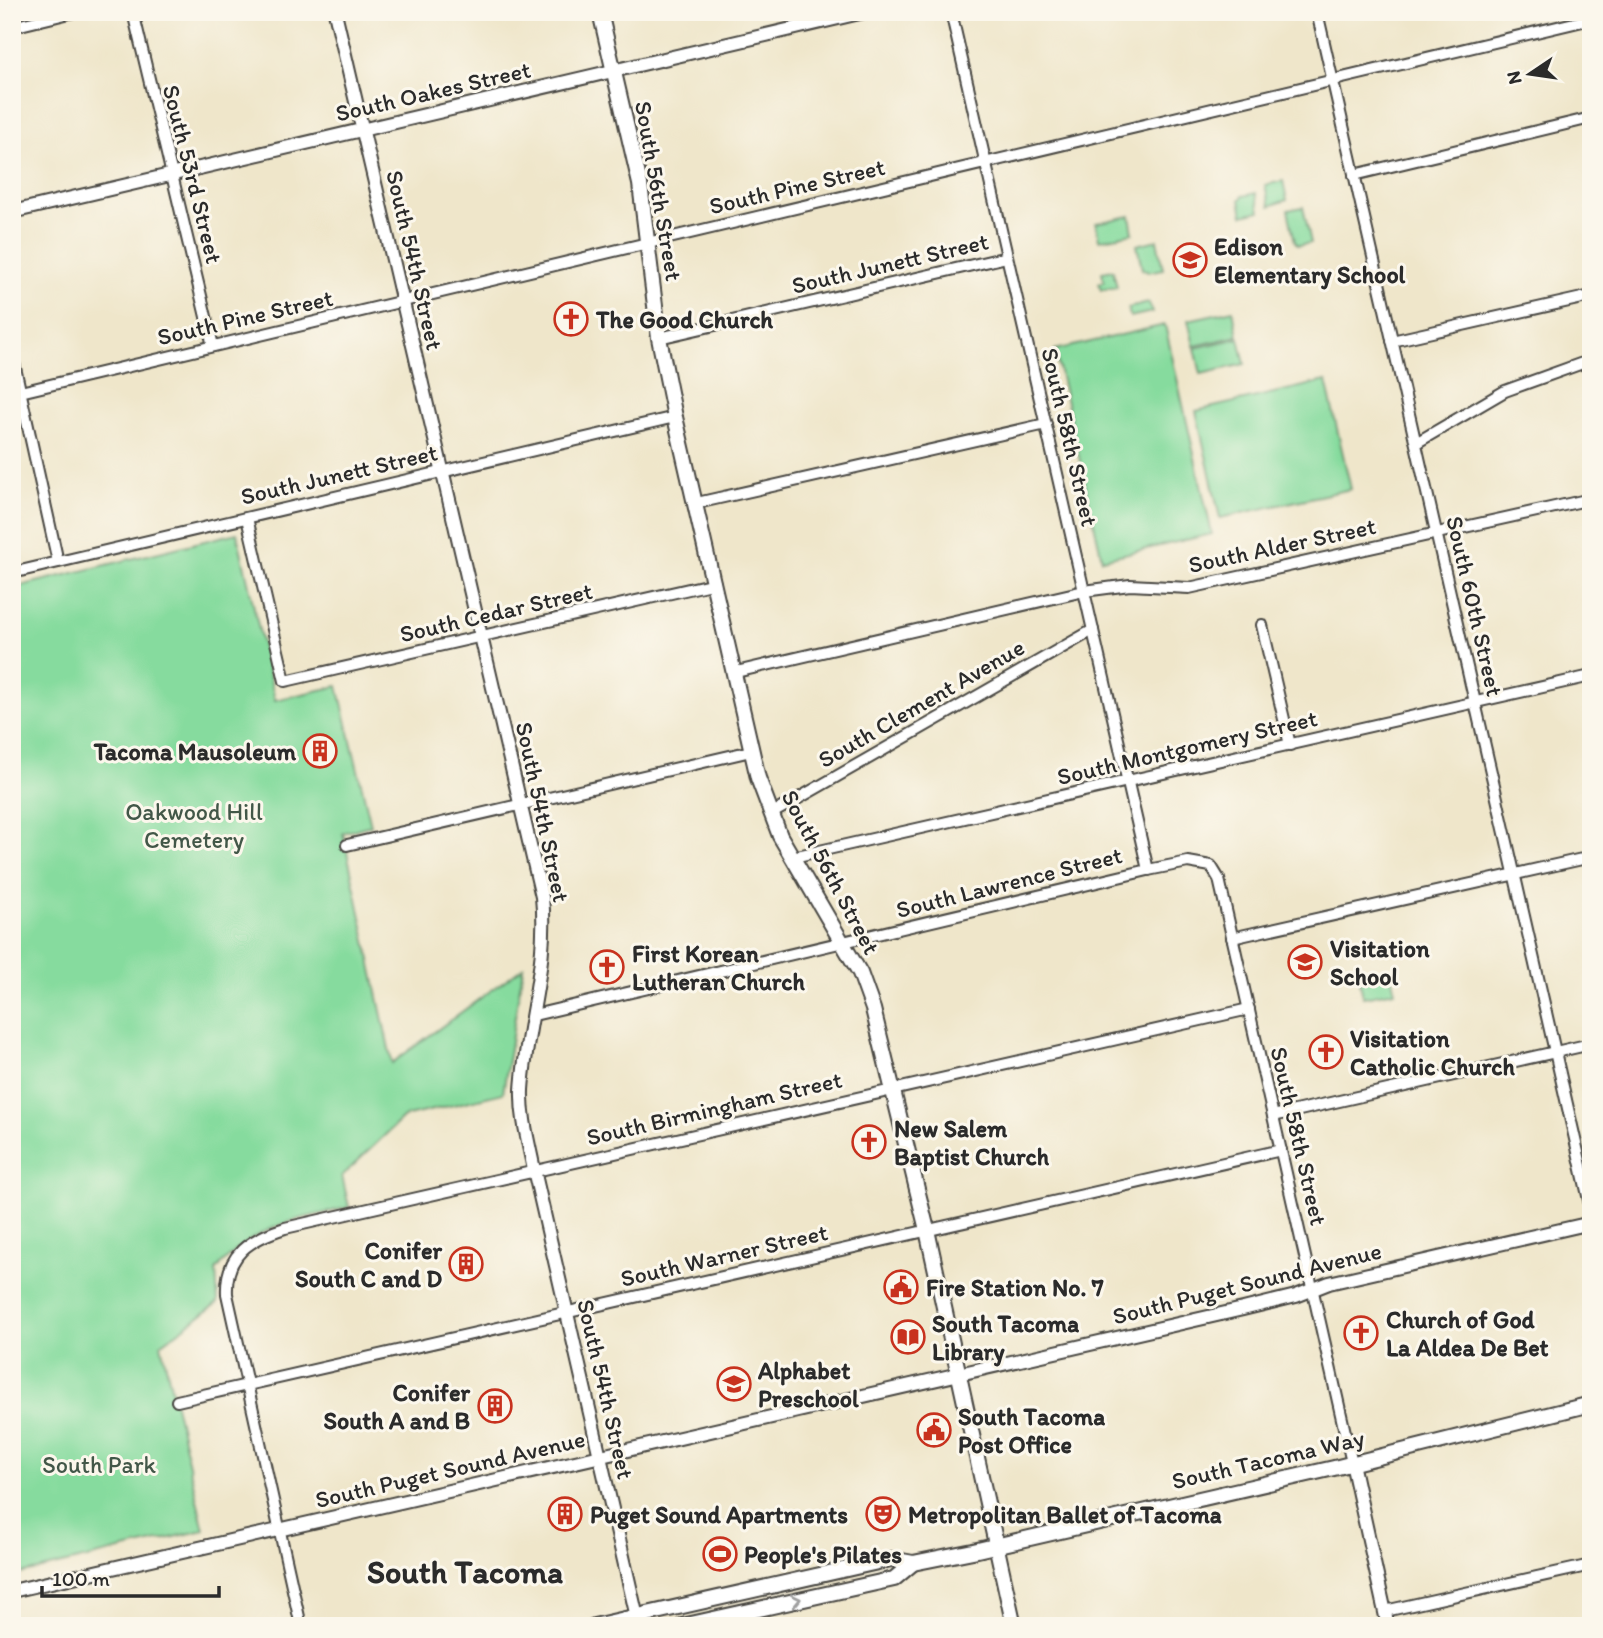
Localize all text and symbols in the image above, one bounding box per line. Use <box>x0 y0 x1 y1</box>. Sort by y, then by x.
north arrow <box>1494 38 1564 108</box>
street label: South Oakes Street <box>333 54 533 128</box>
text: N <box>1501 69 1527 87</box>
street label: South 53rd Street <box>157 82 229 266</box>
street label: South 56th Street <box>629 99 689 283</box>
street label: South Pine Street <box>706 152 888 220</box>
street label: South 54th Street <box>380 167 450 353</box>
street label: South Junett Street <box>789 226 991 300</box>
place label: Edison Elementary School <box>1214 232 1406 290</box>
school or university icon: Edison Elementary School <box>1171 241 1209 279</box>
street label: South Pine Street <box>154 283 336 351</box>
church icon: The Good Church <box>552 300 590 338</box>
place label: The Good Church <box>595 305 773 334</box>
street label: South 58th Street <box>1035 345 1105 529</box>
street label: South Junett Street <box>238 437 440 511</box>
street label: South Alder Street <box>1186 511 1378 579</box>
street label: South 60th Street <box>1440 513 1510 699</box>
street label: South Cedar Street <box>397 576 595 648</box>
street label: South Clement Avenue <box>813 632 1029 774</box>
street label: South Montgomery Street <box>1054 703 1320 791</box>
street label: South 54th Street <box>510 719 576 905</box>
building icon: Tacoma Mausoleum <box>301 732 339 770</box>
place label: Tacoma Mausoleum <box>93 737 297 766</box>
street label: South 56th Street <box>775 785 887 959</box>
park label: Oakwood Hill Cemetery <box>125 797 263 854</box>
street label: South Lawrence Street <box>893 840 1125 924</box>
place label: Visitation School <box>1330 934 1430 991</box>
place label: First Korean Lutheran Church <box>632 939 806 996</box>
school or university icon: Visitation School <box>1286 943 1324 981</box>
church icon: First Korean Lutheran Church <box>588 948 626 986</box>
place label: Visitation Catholic Church <box>1350 1024 1516 1081</box>
church icon: Visitation Catholic Church <box>1307 1033 1345 1071</box>
street label: South 58th Street <box>1264 1044 1334 1228</box>
street label: South Birmingham Street <box>583 1064 845 1152</box>
place label: New Salem Baptist Church <box>894 1114 1050 1172</box>
church icon: New Salem Baptist Church <box>850 1123 888 1161</box>
street label: South Warner Street <box>618 1217 830 1293</box>
place label: Conifer South C and D <box>295 1236 442 1293</box>
street label: South Puget Sound Avenue <box>1110 1236 1384 1330</box>
building icon: Conifer South C and D <box>447 1245 485 1283</box>
public building icon: Fire Station No. 7 <box>882 1268 920 1306</box>
place label: Fire Station No. 7 <box>926 1273 1104 1302</box>
street label: South 54th Street <box>571 1296 641 1482</box>
place label: Church of God La Aldea De Bet <box>1386 1305 1549 1362</box>
place label: South Tacoma Library <box>932 1309 1079 1367</box>
church icon: Church of God La Aldea De Bet <box>1342 1314 1380 1352</box>
library icon: South Tacoma Library <box>889 1318 927 1356</box>
place label: Alphabet Preschool <box>757 1356 859 1413</box>
school or university icon: Alphabet Preschool <box>715 1365 753 1403</box>
place label: Conifer South A and B <box>323 1378 470 1435</box>
building icon: Conifer South A and B <box>476 1387 514 1425</box>
place label: South Tacoma Post Office <box>958 1402 1105 1459</box>
public building icon: South Tacoma Post Office <box>915 1411 953 1449</box>
street label: South Tacoma Way <box>1169 1423 1367 1495</box>
street label: South Puget Sound Avenue <box>312 1424 588 1514</box>
park label: South Park <box>42 1450 156 1479</box>
building icon: Puget Sound Apartments <box>546 1495 584 1533</box>
theatre icon: Metropolitan Ballet of Tacoma <box>864 1495 902 1533</box>
place label: Puget Sound Apartments <box>590 1500 848 1530</box>
place label: Metropolitan Ballet of Tacoma <box>908 1500 1222 1530</box>
sports icon: People's Pilates <box>701 1535 739 1573</box>
place label: People's Pilates <box>744 1540 902 1570</box>
district label: South Tacoma <box>367 1553 563 1591</box>
scale bar <box>42 1554 219 1598</box>
text: 100 m <box>52 1566 110 1591</box>
one-way arrow <box>790 1594 802 1609</box>

